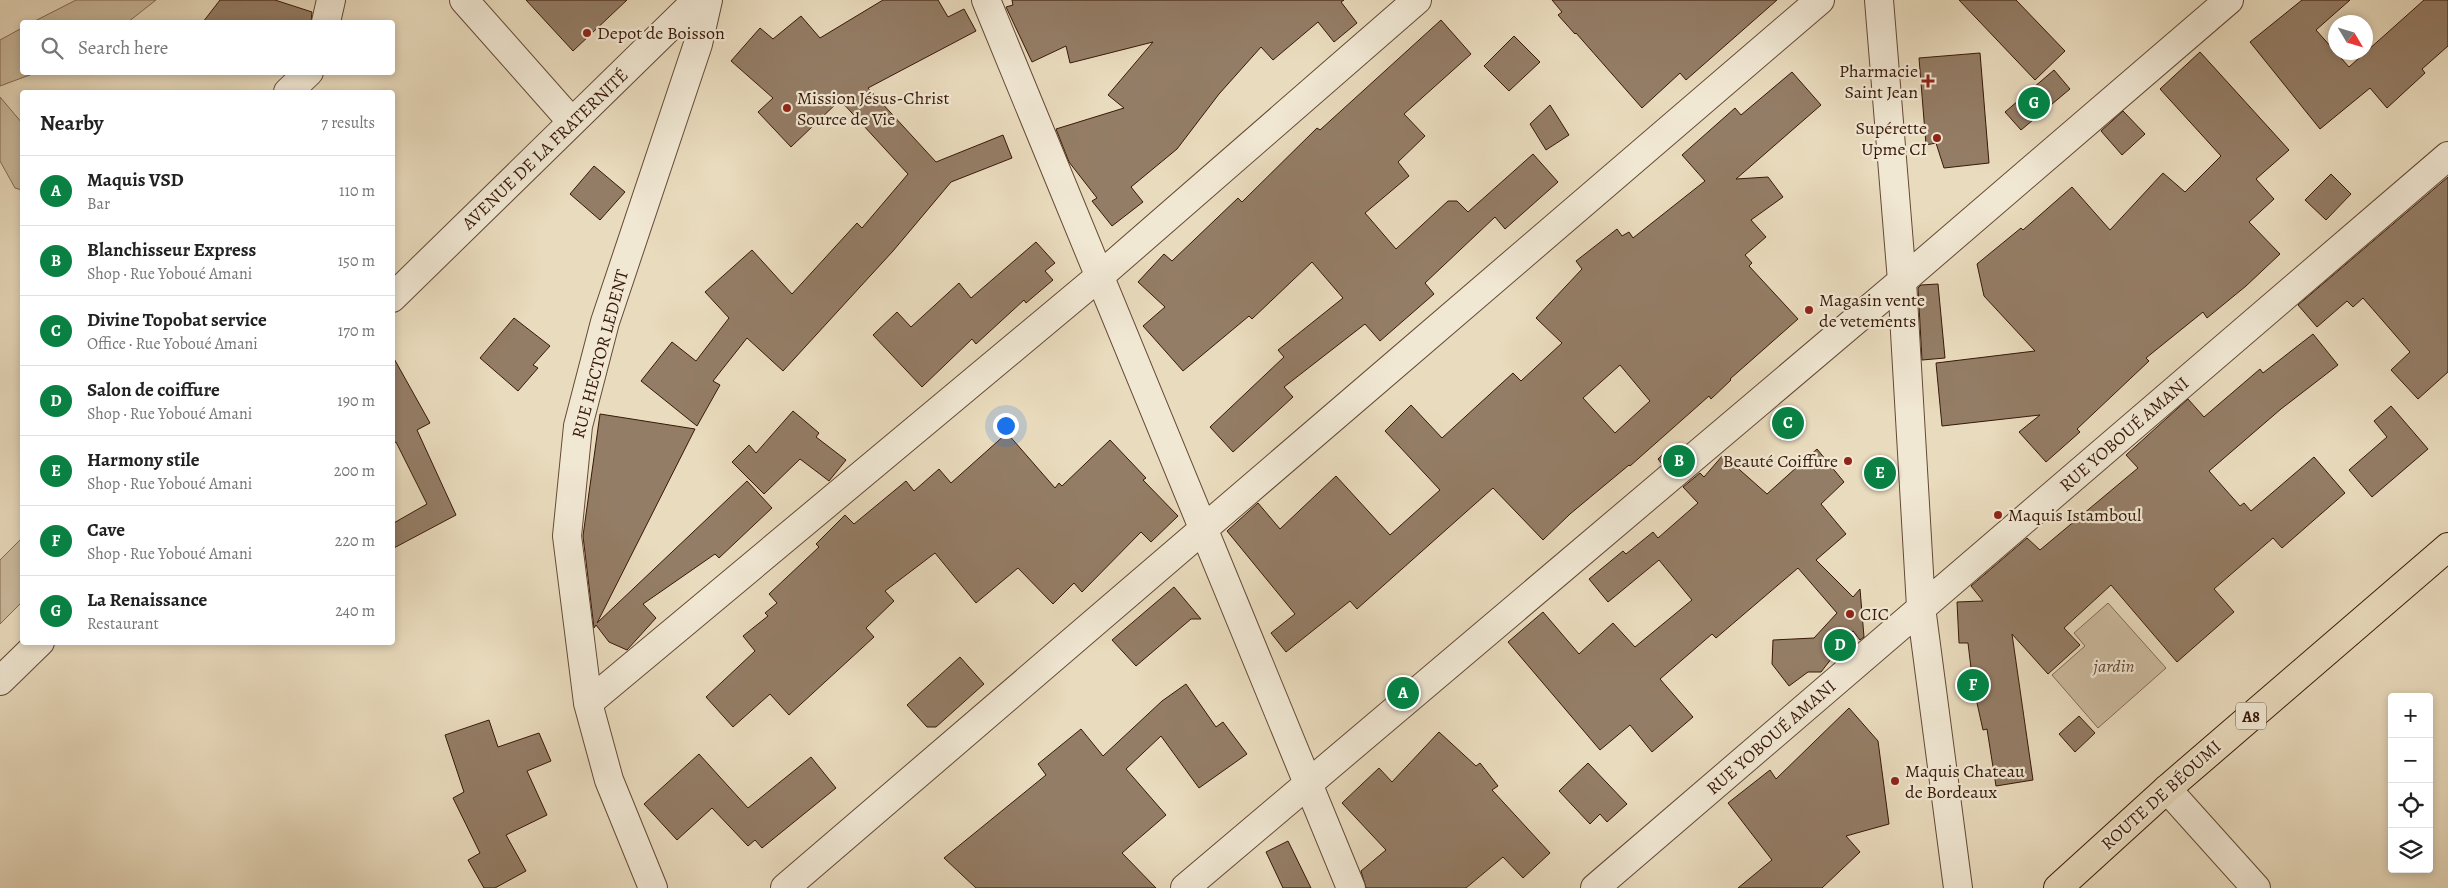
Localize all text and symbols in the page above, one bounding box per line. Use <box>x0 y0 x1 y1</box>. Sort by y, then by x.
north arrow <box>2328 15 2373 60</box>
search box <box>20 20 395 75</box>
place label: Depot de Boisson <box>597 21 725 45</box>
marker: Depot de Boisson <box>581 27 593 39</box>
icon: search <box>38 34 66 62</box>
text: Search here <box>78 35 168 61</box>
place label: Pharmacie Saint Jean <box>1839 59 1918 104</box>
street label: AVENUE DE LA FRATERNITÉ <box>456 63 633 236</box>
marker: Pharmacie Saint Jean <box>1922 75 1934 87</box>
pin: G <box>2018 84 2050 122</box>
place label: Mission Jésus-Christ Source de Vie <box>797 86 949 131</box>
marker: Mission Jésus-Christ Source de Vie <box>781 102 793 114</box>
text: Nearby <box>40 109 103 137</box>
text: 7 results <box>321 112 375 134</box>
place label: Supérette Upme CI <box>1855 116 1927 161</box>
marker: Supérette Upme CI <box>1931 132 1943 144</box>
text: Maquis VSD <box>87 167 184 193</box>
text: A <box>51 180 61 202</box>
text: 110 m <box>339 180 375 202</box>
text: Bar <box>87 193 110 215</box>
text: Blanchisseur Express <box>87 237 256 263</box>
text: B <box>51 250 61 272</box>
text: 150 m <box>338 250 375 272</box>
text: Shop · Rue Yoboué Amani <box>87 263 252 285</box>
street label: RUE HECTOR LEDENT <box>566 267 634 441</box>
place label: Magasin vente de vetements <box>1819 288 1925 333</box>
marker: Magasin vente de vetements <box>1803 304 1815 316</box>
text: Divine Topobat service <box>87 307 267 333</box>
text: C <box>51 320 61 342</box>
text: 170 m <box>338 320 375 342</box>
text: Office · Rue Yoboué Amani <box>87 333 258 355</box>
street label: RUE YOBOUÉ AMANI <box>2054 371 2194 497</box>
text: Salon de coiffure <box>87 377 220 403</box>
text: D <box>50 390 62 412</box>
text: 190 m <box>337 390 375 412</box>
text: Shop · Rue Yoboué Amani <box>87 403 252 425</box>
pin: C <box>1772 404 1804 442</box>
your location <box>993 413 1019 439</box>
pin: B <box>1663 442 1695 480</box>
text: Harmony stile <box>87 447 200 473</box>
place label: Beauté Coiffure <box>1723 449 1838 473</box>
pin: E <box>1864 454 1896 492</box>
marker: Beauté Coiffure <box>1842 455 1854 467</box>
text: E <box>51 460 61 482</box>
text: 200 m <box>334 460 375 482</box>
text: Shop · Rue Yoboué Amani <box>87 473 252 495</box>
place label: Maquis Istamboul <box>2008 503 2142 527</box>
marker: Maquis Istamboul <box>1992 509 2004 521</box>
text: Cave <box>87 517 125 543</box>
text: F <box>52 530 60 552</box>
text: 220 m <box>335 530 375 552</box>
text: Shop · Rue Yoboué Amani <box>87 543 252 565</box>
text: La Renaissance <box>87 587 207 613</box>
text: G <box>51 600 61 622</box>
text: 240 m <box>335 600 375 622</box>
place label: CIC <box>1860 602 1889 626</box>
marker: CIC <box>1844 608 1856 620</box>
text: Restaurant <box>87 613 159 635</box>
pin: D <box>1824 626 1856 664</box>
park label: jardin <box>2092 654 2134 678</box>
pin: F <box>1957 666 1989 704</box>
pin: A <box>1387 674 1419 712</box>
street label: RUE YOBOUÉ AMANI <box>1701 674 1841 800</box>
map controls <box>2388 693 2433 873</box>
button: + <box>2388 693 2433 738</box>
road number: A8 <box>2236 702 2266 729</box>
street label: ROUTE DE BÉOUMI <box>2096 735 2226 855</box>
button: − <box>2388 738 2433 783</box>
place label: Maquis Chateau de Bordeaux <box>1905 759 2025 804</box>
marker: Maquis Chateau de Bordeaux <box>1889 775 1901 787</box>
button: locate <box>2388 783 2433 828</box>
button: layers <box>2388 828 2433 873</box>

